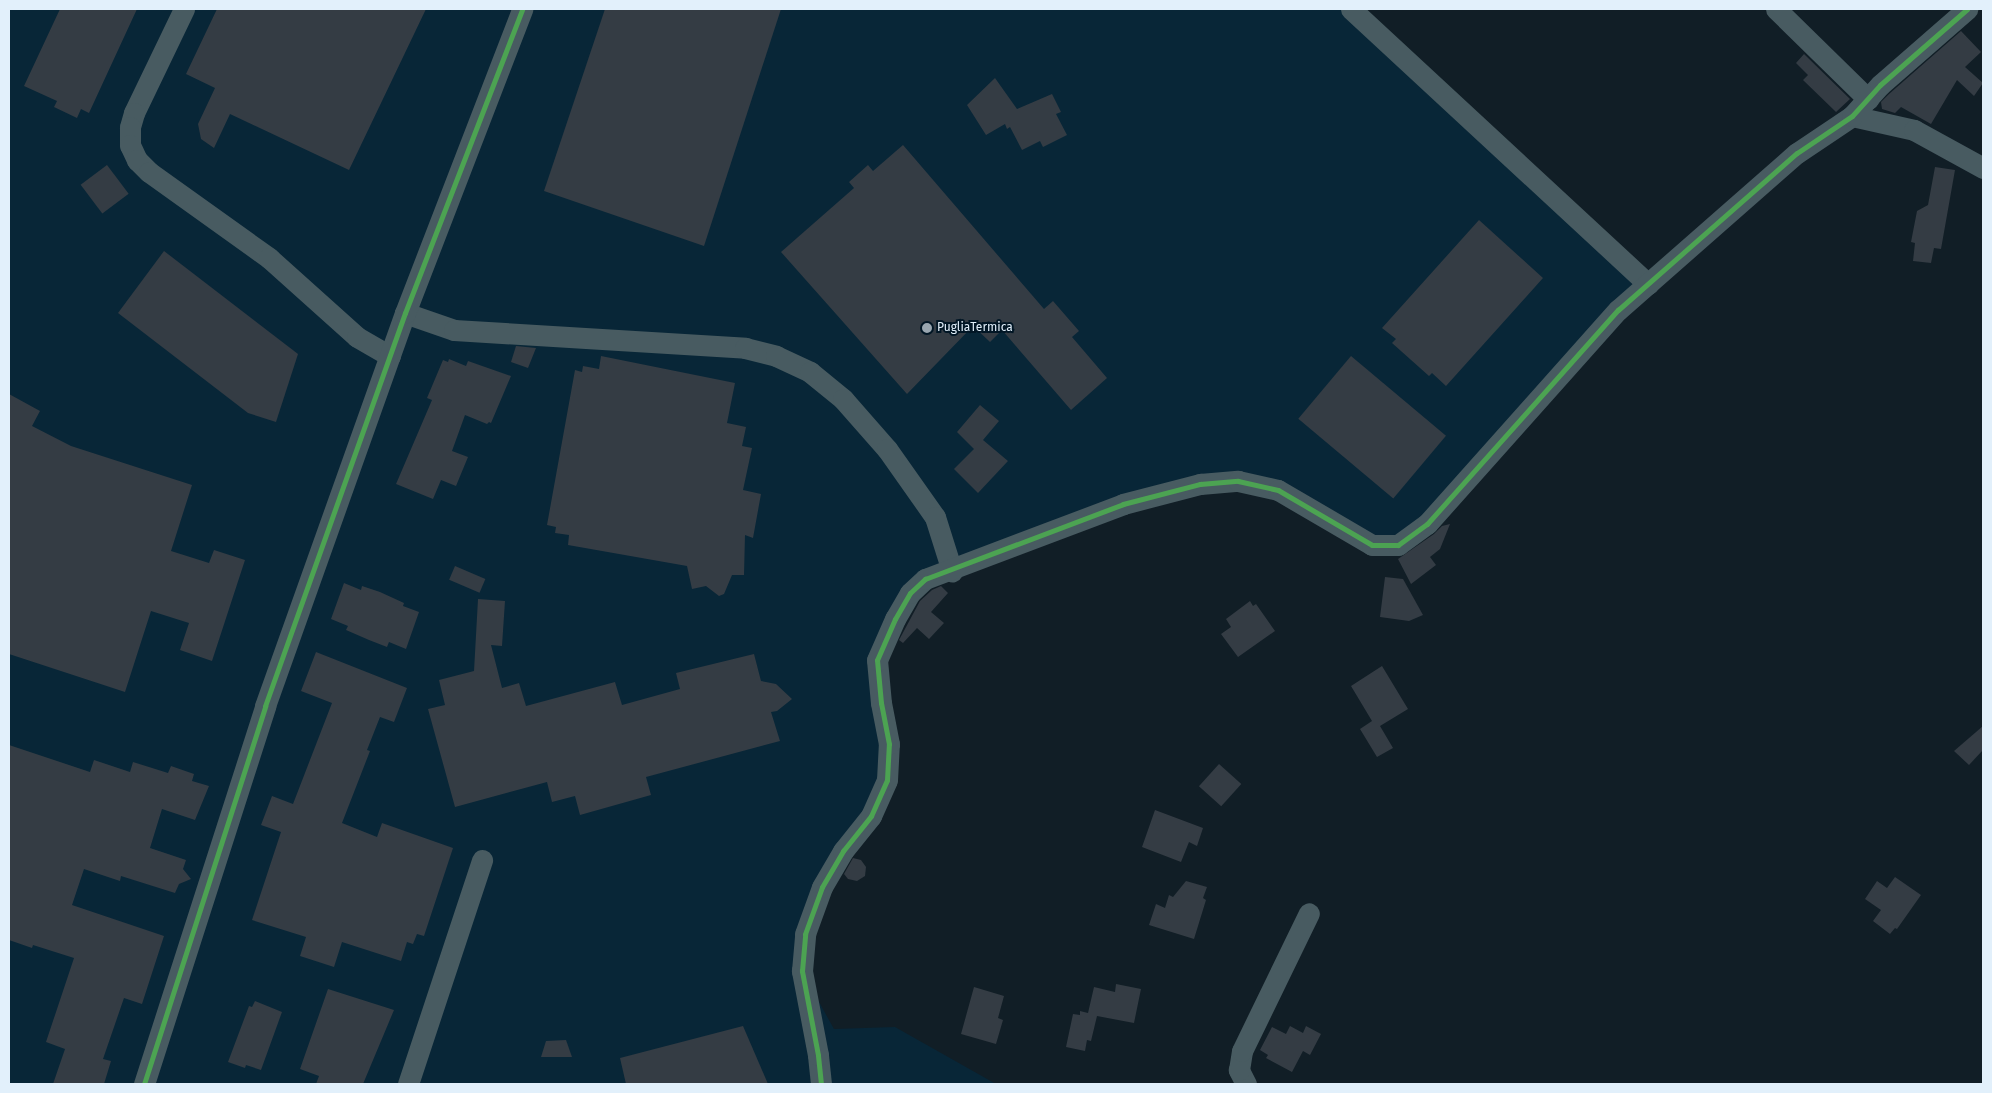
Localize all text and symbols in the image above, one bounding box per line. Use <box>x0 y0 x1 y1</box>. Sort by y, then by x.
place label: PugliaTermica <box>937 321 1013 335</box>
marker: PugliaTermica <box>921 322 933 334</box>

